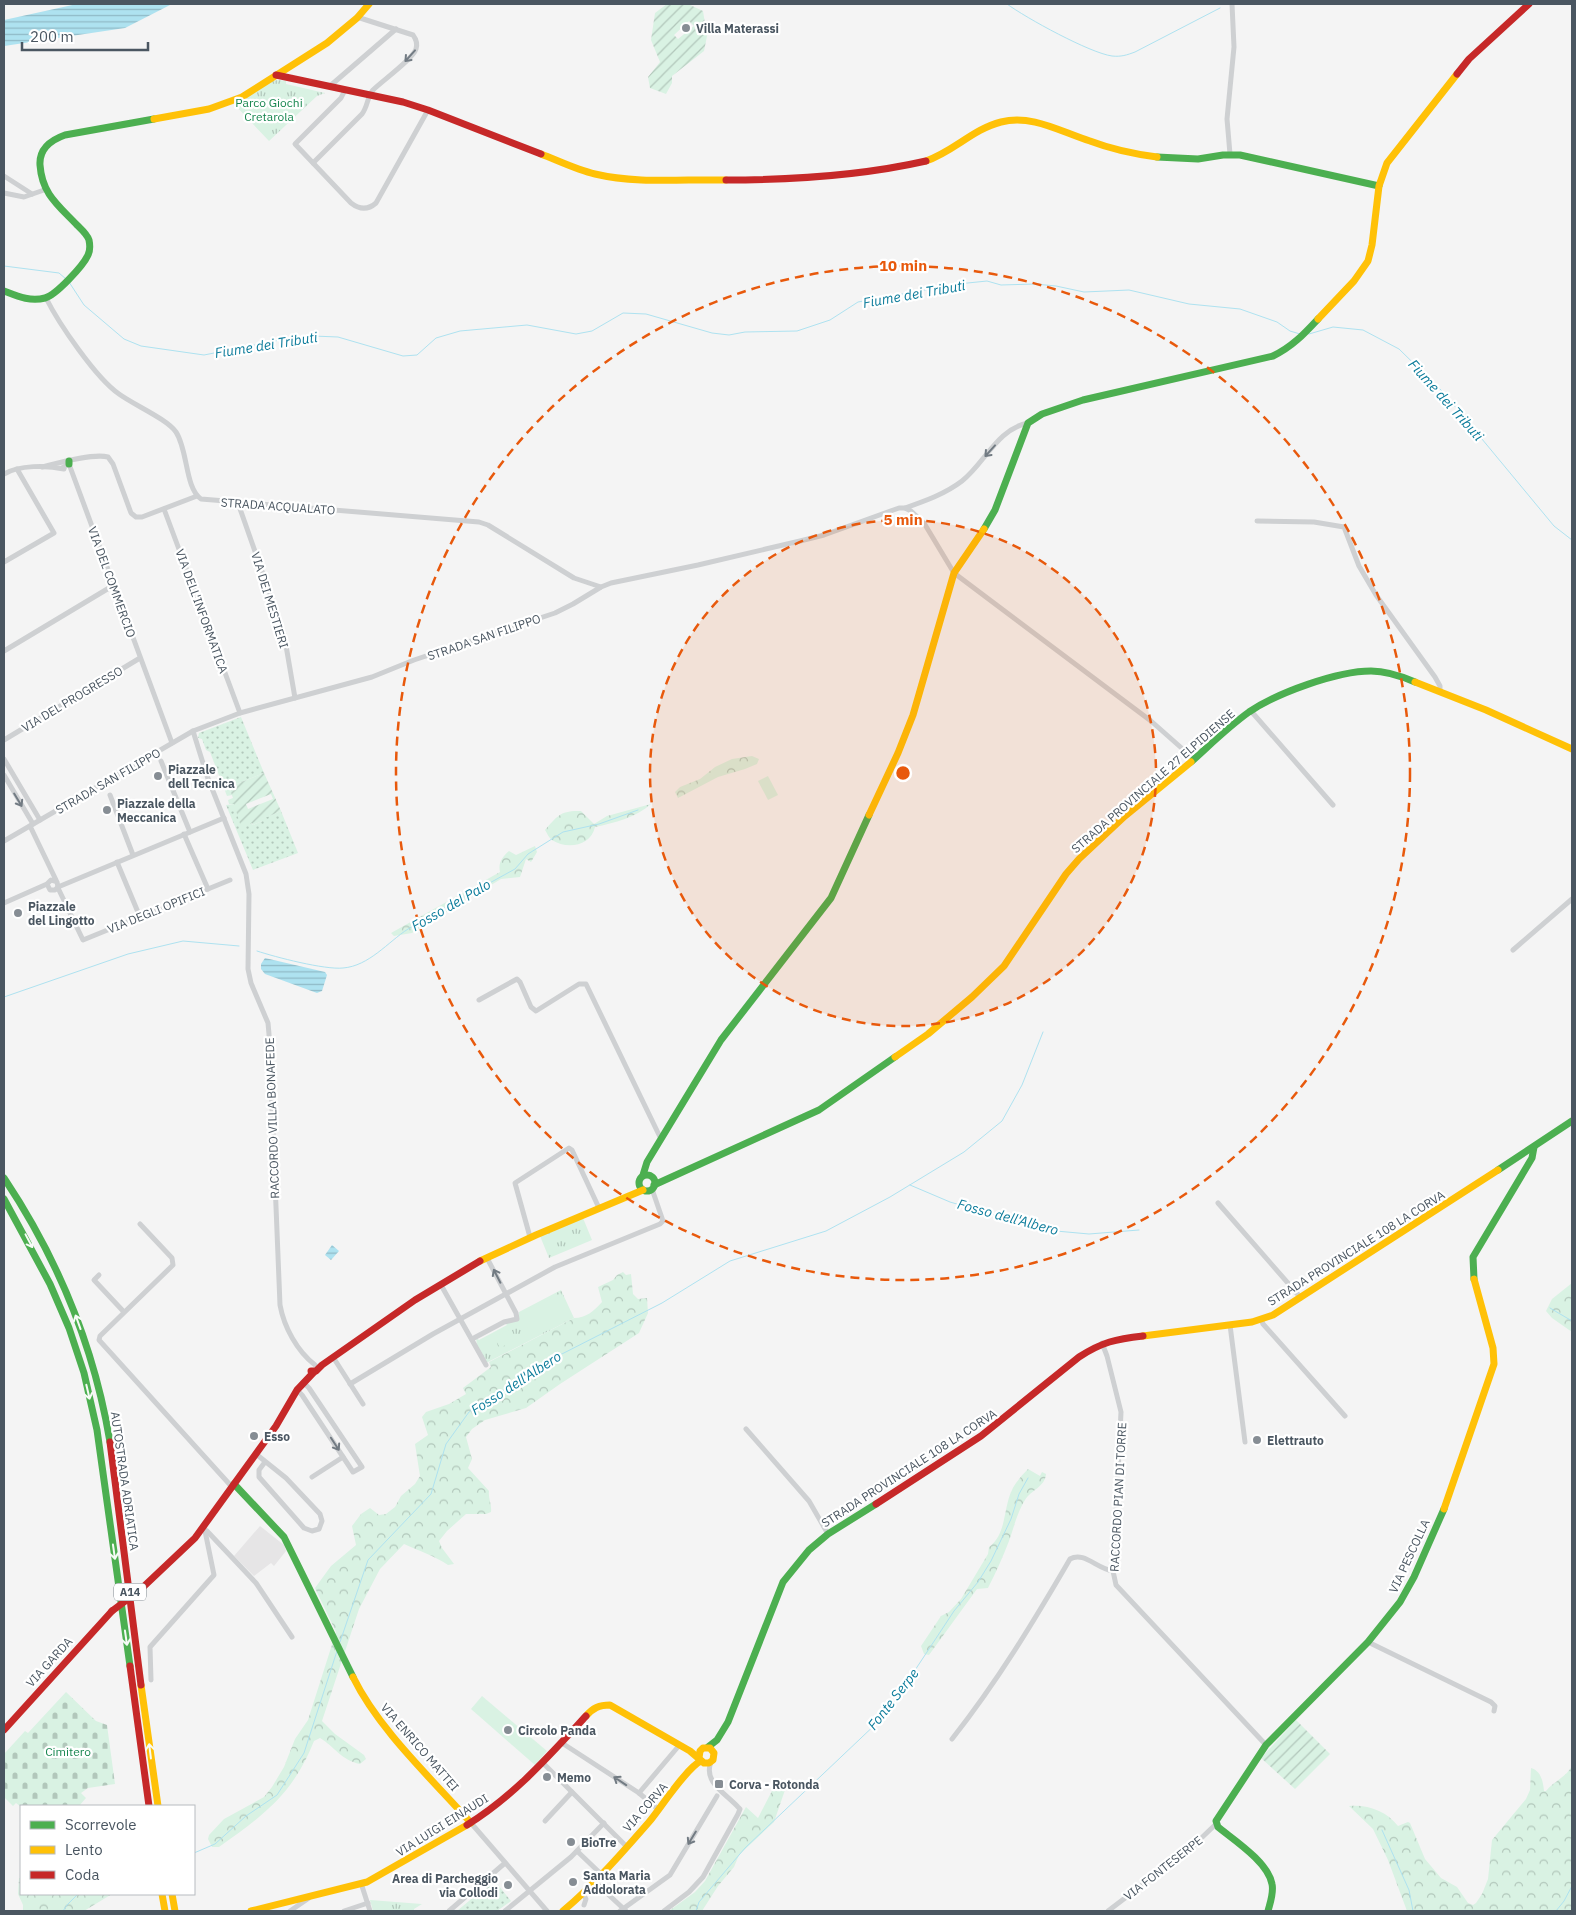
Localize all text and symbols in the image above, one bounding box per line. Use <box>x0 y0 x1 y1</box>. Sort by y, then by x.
scale bar <box>22 20 149 52</box>
place label: Villa Materassi <box>696 21 779 36</box>
marker: Villa Materassi <box>680 22 692 34</box>
text: 200 m <box>30 27 74 46</box>
one-way arrow <box>405 49 416 62</box>
park label: Parco Giochi Cretarola <box>235 95 303 124</box>
text: 10 min <box>879 256 927 275</box>
water label: Fiume dei Tributi <box>861 276 967 312</box>
water label: Fiume dei Tributi <box>213 328 319 362</box>
water label: Fiume dei Tributi <box>1405 355 1488 445</box>
one-way arrow <box>984 444 996 457</box>
street label: STRADA ACQUALATO <box>220 495 336 517</box>
text: 5 min <box>883 510 923 529</box>
street label: VIA DEL COMMERCIO <box>85 524 139 640</box>
street label: VIA DELL'INFORMATICA <box>173 547 232 675</box>
street label: VIA DEI MESTIERI <box>248 550 292 650</box>
street label: STRADA SAN FILIPPO <box>425 611 543 663</box>
street label: VIA DEL PROGRESSO <box>19 663 125 735</box>
street label: STRADA PROVINCIALE 27 ELPIDIENSE <box>1068 706 1238 856</box>
street label: STRADA SAN FILIPPO <box>53 745 163 817</box>
place label: Piazzale dell Tecnica <box>168 762 235 791</box>
centre of rings <box>894 764 912 782</box>
marker: Piazzale dell Tecnica <box>152 770 164 782</box>
one-way arrow <box>14 792 24 806</box>
place label: Piazzale della Meccanica <box>117 796 196 825</box>
marker: Piazzale della Meccanica <box>101 804 113 816</box>
water label: Fosso del Palo <box>408 875 494 935</box>
street label: VIA DEGLI OPIFICI <box>105 883 207 936</box>
place label: Piazzale del Lingotto <box>28 899 95 928</box>
marker: Piazzale del Lingotto <box>12 907 24 919</box>
street label: RACCORDO VILLA BONAFEDE <box>262 1037 282 1199</box>
street label: STRADA PROVINCIALE 108 LA CORVA <box>1265 1187 1448 1309</box>
water label: Fosso dell'Albero <box>955 1195 1061 1239</box>
one-way arrow <box>24 1234 34 1248</box>
one-way arrow <box>492 1269 501 1284</box>
one-way arrow <box>73 1315 82 1330</box>
water label: Fosso dell'Albero <box>467 1347 565 1419</box>
one-way arrow <box>84 1384 93 1400</box>
street label: STRADA PROVINCIALE 108 LA CORVA <box>819 1405 1000 1530</box>
street label: AUTOSTRADA ADRIATICA <box>108 1411 142 1552</box>
street label: RACCORDO PIAN DI TORRE <box>1107 1422 1129 1572</box>
place label: Esso <box>264 1429 290 1444</box>
marker: Esso <box>248 1430 260 1442</box>
place label: Elettrauto <box>1267 1433 1324 1448</box>
marker: Elettrauto <box>1251 1434 1263 1446</box>
one-way arrow <box>329 1437 340 1451</box>
street label: VIA PESCOLLA <box>1385 1516 1433 1595</box>
one-way arrow <box>109 1544 119 1560</box>
road number: A14 <box>114 1584 146 1600</box>
one-way arrow <box>121 1629 131 1645</box>
street label: VIA GARDA <box>23 1634 76 1690</box>
water label: Fonte Serpe <box>863 1665 923 1733</box>
street label: VIA ENRICO MATTEI <box>378 1700 462 1794</box>
place label: Circolo Panda <box>518 1723 596 1738</box>
marker: Circolo Panda <box>502 1724 514 1736</box>
one-way arrow <box>145 1743 155 1759</box>
park label: Cimitero <box>45 1744 91 1759</box>
place label: Memo <box>557 1770 591 1785</box>
marker: Memo <box>541 1771 553 1783</box>
one-way arrow <box>613 1776 627 1786</box>
place label: Corva - Rotonda <box>729 1777 820 1792</box>
marker: Corva - Rotonda <box>713 1778 725 1790</box>
street label: VIA CORVA <box>620 1779 671 1835</box>
street label: VIA LUIGI EINAUDI <box>393 1790 491 1859</box>
legend <box>20 1805 195 1895</box>
text: Scorrevole <box>65 1815 137 1834</box>
one-way arrow <box>686 1831 696 1845</box>
street label: VIA FONTESERPE <box>1121 1833 1205 1903</box>
place label: BioTre <box>581 1835 617 1850</box>
marker: BioTre <box>565 1836 577 1848</box>
text: Lento <box>65 1840 103 1859</box>
text: Coda <box>65 1865 99 1884</box>
place label: Santa Maria Addolorata <box>583 1868 651 1897</box>
place label: Area di Parcheggio via Collodi <box>392 1871 498 1900</box>
marker: Santa Maria Addolorata <box>567 1876 579 1888</box>
marker: Area di Parcheggio via Collodi <box>502 1879 514 1891</box>

